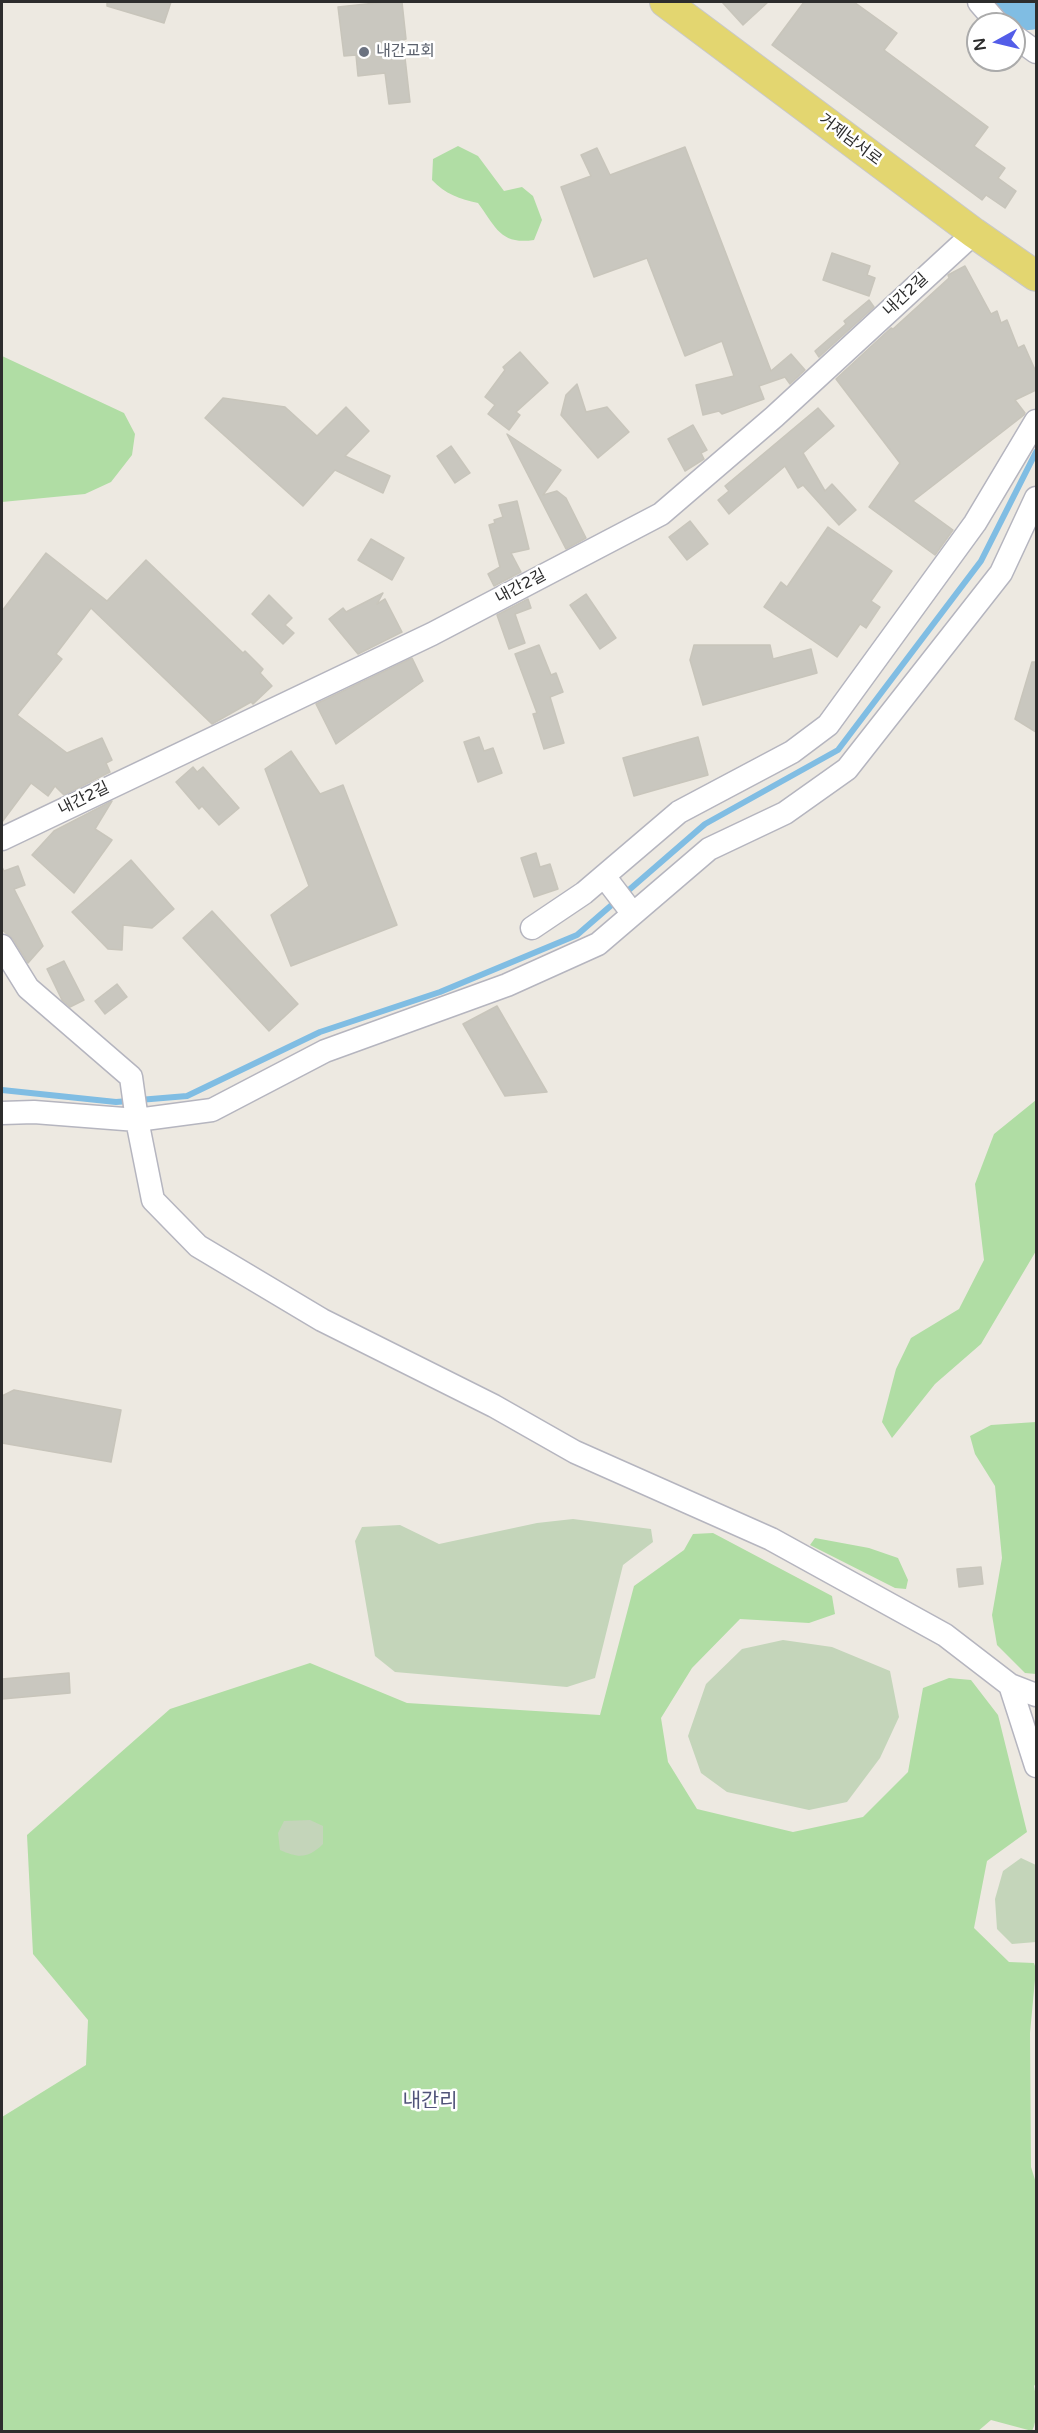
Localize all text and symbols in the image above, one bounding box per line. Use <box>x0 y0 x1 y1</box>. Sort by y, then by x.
north arrow <box>966 12 1026 72</box>
text: N <box>969 36 991 52</box>
place label: 내간교회 <box>376 42 435 62</box>
marker: 내간교회 <box>357 45 371 59</box>
street label: 거제남서로 <box>815 110 885 170</box>
street label: 내간2길 <box>880 269 932 321</box>
street label: 내간2길 <box>493 566 549 608</box>
street label: 내간2길 <box>55 778 113 820</box>
district label: 내간리 <box>402 2090 458 2114</box>

